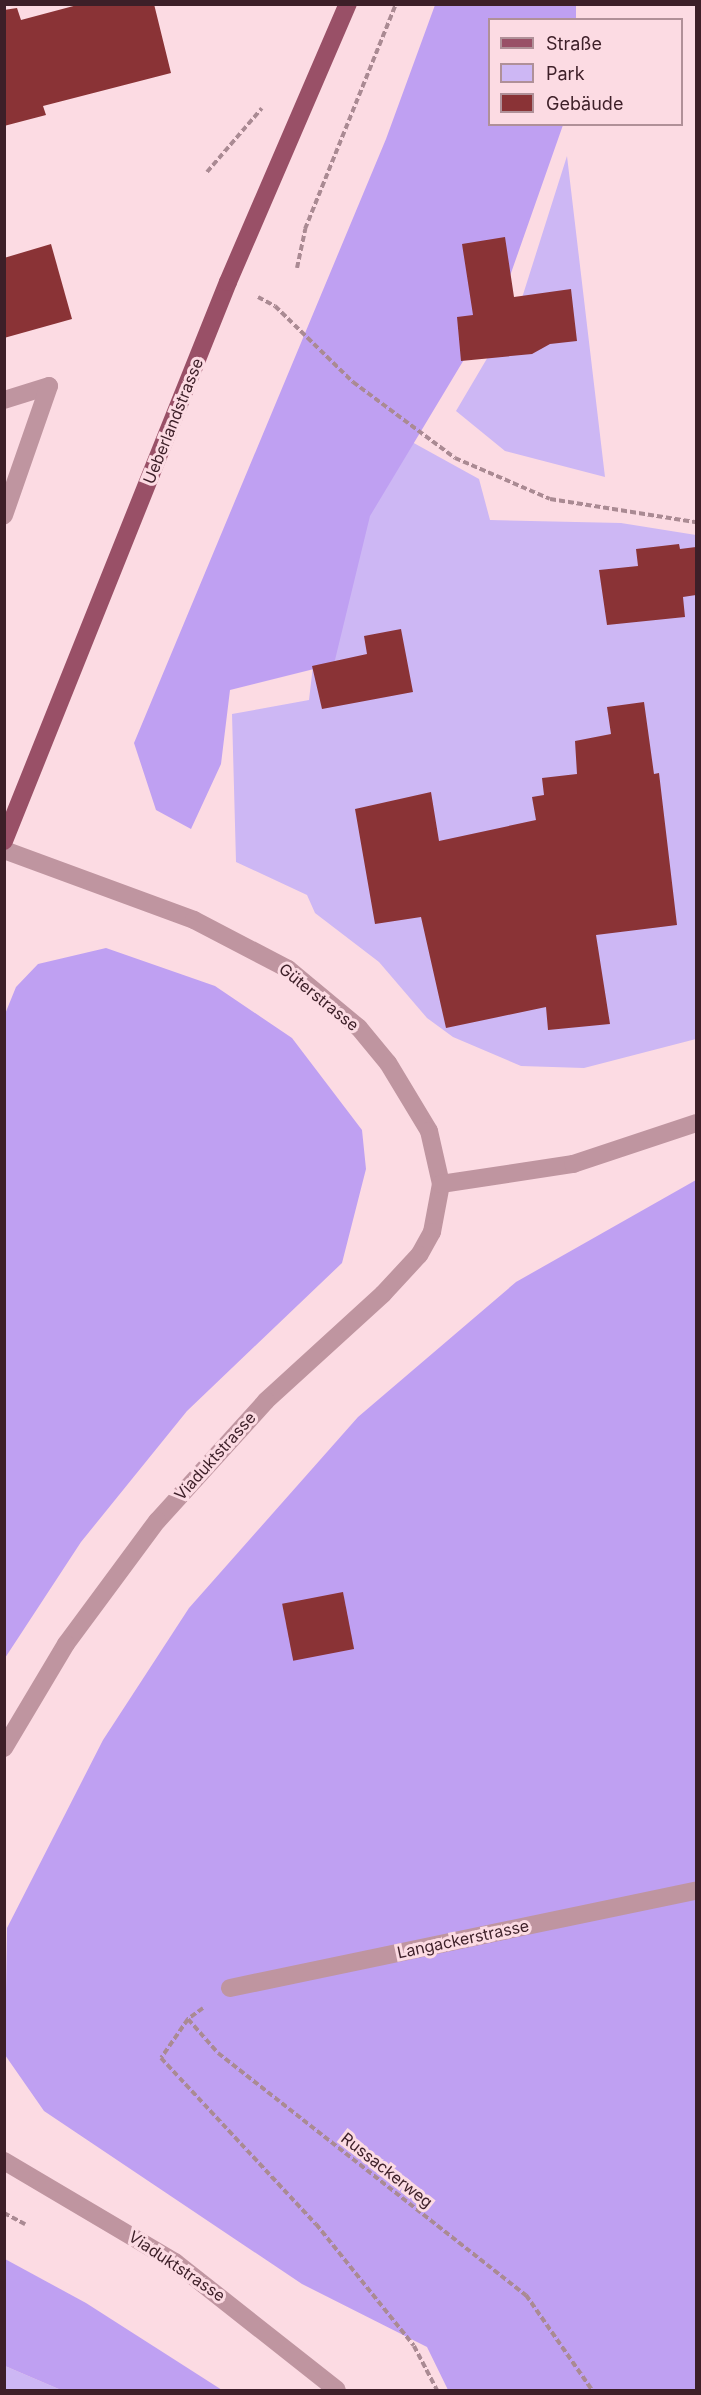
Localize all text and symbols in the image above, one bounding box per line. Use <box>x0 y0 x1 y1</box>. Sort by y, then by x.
legend <box>488 18 683 126</box>
text: Straße <box>546 33 602 54</box>
text: Park <box>546 63 585 84</box>
text: Gebäude <box>546 93 623 114</box>
street label: Ueberlandstrasse <box>139 355 207 487</box>
street label: Güterstrasse <box>275 959 363 1035</box>
street label: Viaduktstrasse <box>170 1408 260 1504</box>
street label: Langackerstrasse <box>395 1916 531 1962</box>
street label: Russackerweg <box>338 2128 436 2212</box>
street label: Viaduktstrasse <box>125 2227 229 2305</box>

